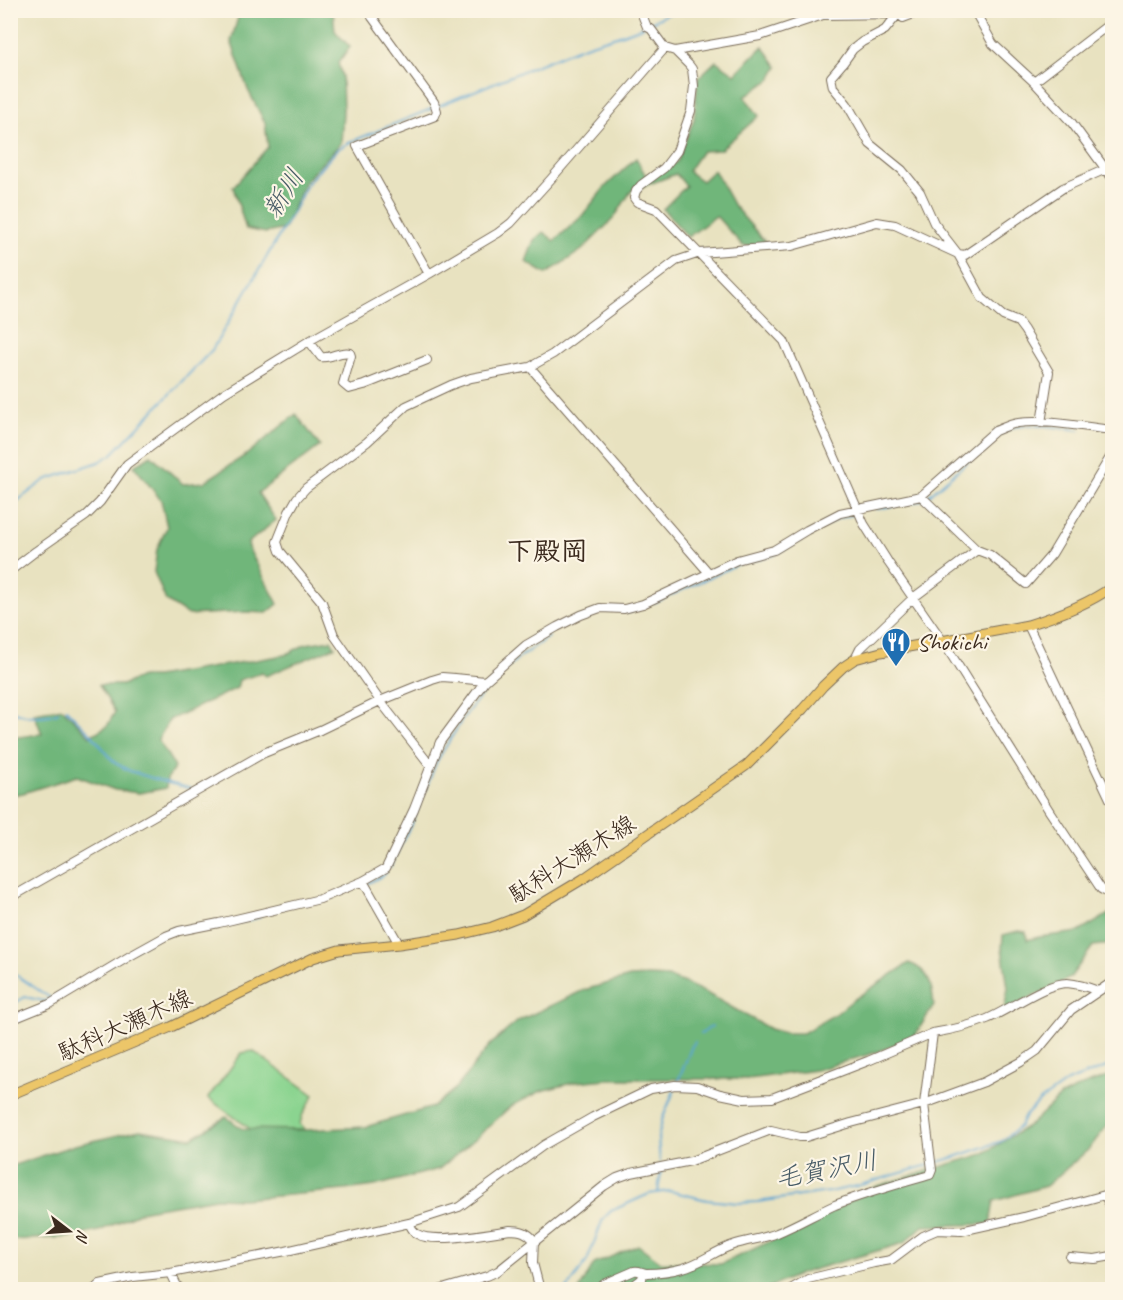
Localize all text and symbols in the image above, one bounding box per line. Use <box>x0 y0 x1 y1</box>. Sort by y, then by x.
water label: 新川 <box>256 162 311 224</box>
district label: 下殿岡 <box>507 534 588 568</box>
restaurant icon: Shokichi <box>880 626 912 668</box>
place label: Shokichi <box>917 627 990 657</box>
street label: 駄科大瀬木線 <box>503 808 641 910</box>
street label: 駄科大瀬木線 <box>53 982 197 1068</box>
water label: 毛賀沢川 <box>772 1143 880 1196</box>
north arrow <box>39 1201 99 1261</box>
text: N <box>70 1227 93 1246</box>

